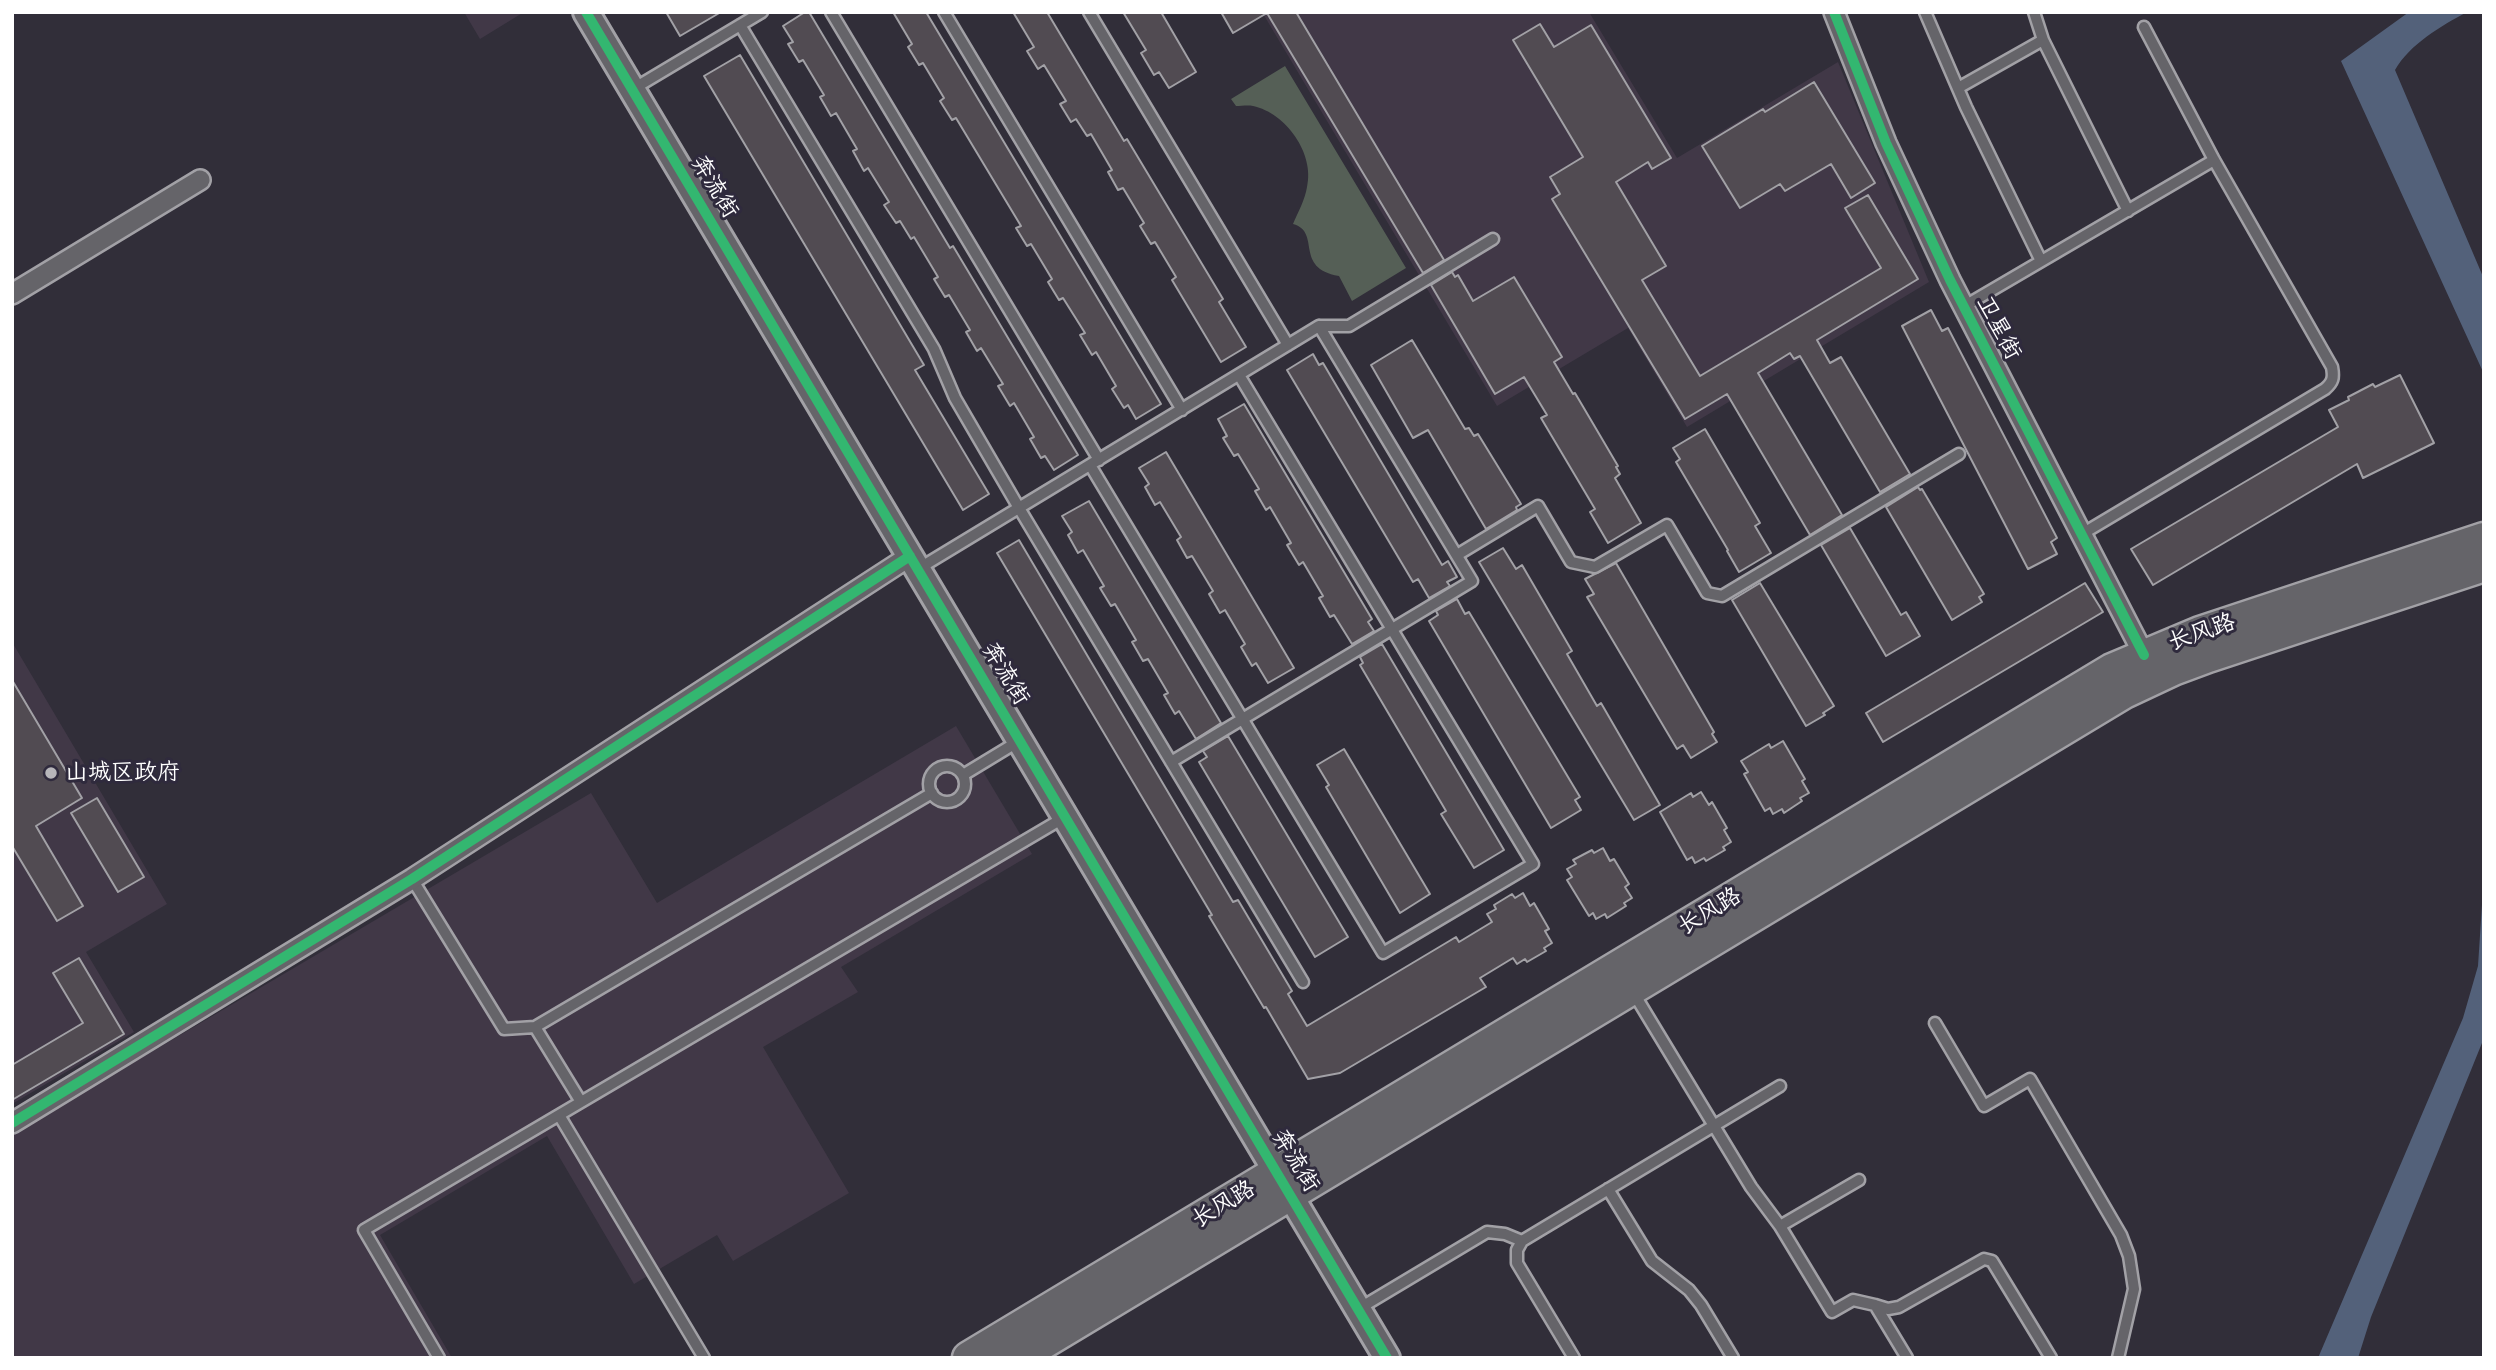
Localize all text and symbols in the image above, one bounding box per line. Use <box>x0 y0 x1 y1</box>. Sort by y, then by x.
street label: 奔流街 <box>684 150 744 224</box>
street label: 卫星街 <box>1970 291 2026 365</box>
street label: 长风路 <box>2165 609 2239 657</box>
street label: 奔流街 <box>975 637 1035 711</box>
place label: 山城区政府 <box>65 759 180 787</box>
marker: 山城区政府 <box>43 765 59 781</box>
street label: 长风路 <box>1673 882 1747 942</box>
street label: 奔流街 <box>1265 1124 1325 1198</box>
street label: 长风路 <box>1187 1175 1261 1235</box>

